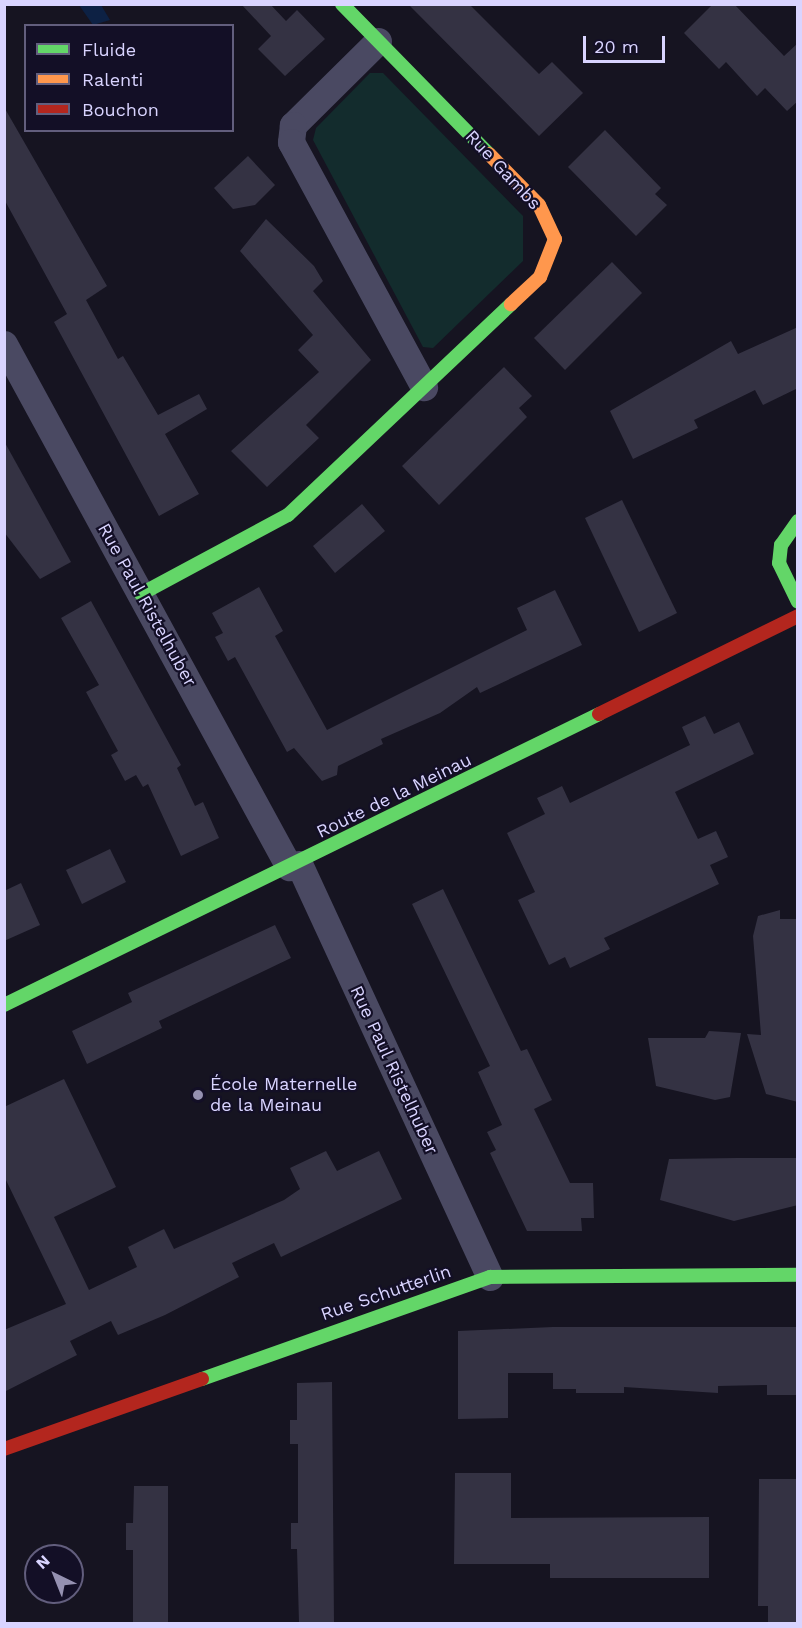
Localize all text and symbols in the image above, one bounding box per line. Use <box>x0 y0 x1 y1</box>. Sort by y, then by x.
legend <box>24 24 234 132</box>
scale bar <box>586 24 668 62</box>
text: 20 m <box>594 36 639 57</box>
text: Fluide <box>82 39 136 60</box>
text: Ralenti <box>82 69 143 90</box>
text: Bouchon <box>82 99 159 120</box>
street label: Rue Gambs <box>461 126 545 214</box>
street label: Rue Paul Ristelhuber <box>93 519 201 691</box>
street label: Route de la Meinau <box>313 749 475 843</box>
street label: Rue Paul Ristelhuber <box>345 982 443 1158</box>
place label: École Maternelle de la Meinau <box>210 1074 357 1116</box>
marker: École Maternelle de la Meinau <box>191 1088 205 1102</box>
street label: Rue Schutterlin <box>318 1261 454 1325</box>
north arrow <box>24 1544 84 1604</box>
text: N <box>32 1551 54 1573</box>

